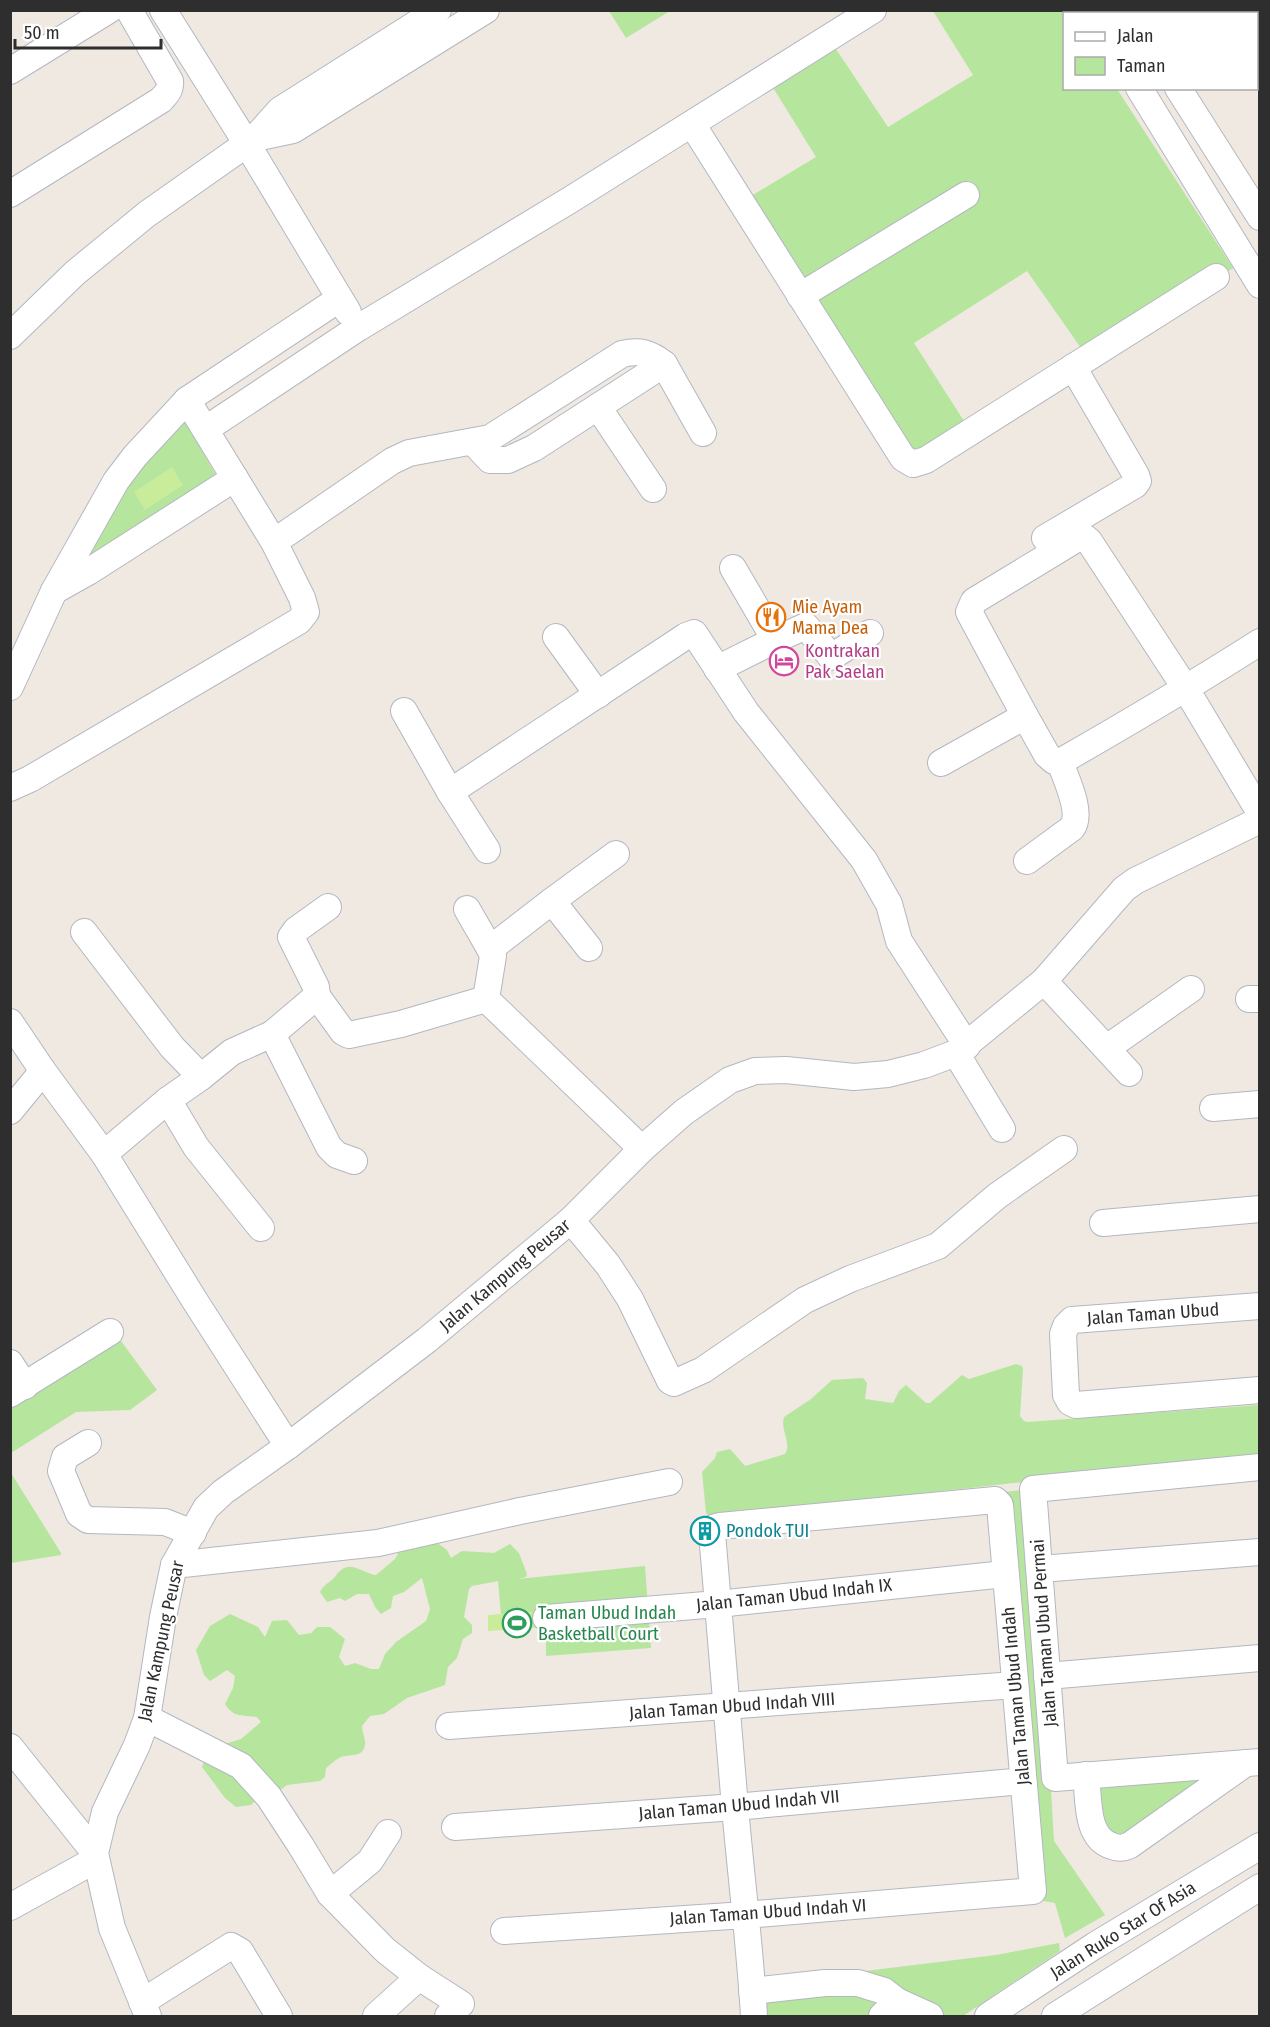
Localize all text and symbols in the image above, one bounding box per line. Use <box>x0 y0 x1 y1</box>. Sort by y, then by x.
scale bar <box>15 12 160 50</box>
legend <box>1063 12 1258 90</box>
text: 50 m <box>24 22 60 44</box>
text: Jalan <box>1117 25 1154 47</box>
text: Taman <box>1117 55 1165 77</box>
place label: Mie Ayam Mama Dea <box>792 596 869 639</box>
restaurant icon: Mie Ayam Mama Dea <box>755 601 787 633</box>
place label: Kontrakan Pak Saelan <box>805 640 885 683</box>
hotel icon: Kontrakan Pak Saelan <box>768 645 800 677</box>
street label: Jalan Kampung Peusar <box>435 1213 575 1336</box>
street label: Jalan Taman Ubud <box>1086 1298 1220 1330</box>
building icon: Pondok TUI <box>689 1515 721 1547</box>
place label: Pondok TUI <box>726 1520 809 1542</box>
street label: Jalan Taman Ubud Permai <box>1026 1538 1062 1728</box>
street label: Jalan Kampung Peusar <box>133 1558 189 1723</box>
street label: Jalan Taman Ubud Indah IX <box>695 1574 893 1616</box>
place label: Taman Ubud Indah Basketball Court <box>538 1602 676 1645</box>
street label: Jalan Taman Ubud Indah <box>997 1606 1035 1786</box>
sports icon: Taman Ubud Indah Basketball Court <box>501 1607 533 1639</box>
street label: Jalan Taman Ubud Indah VIII <box>628 1688 836 1724</box>
street label: Jalan Taman Ubud Indah VII <box>638 1785 840 1825</box>
street label: Jalan Ruko Star Of Asia <box>1046 1876 1200 1984</box>
street label: Jalan Taman Ubud Indah VI <box>669 1894 867 1930</box>

